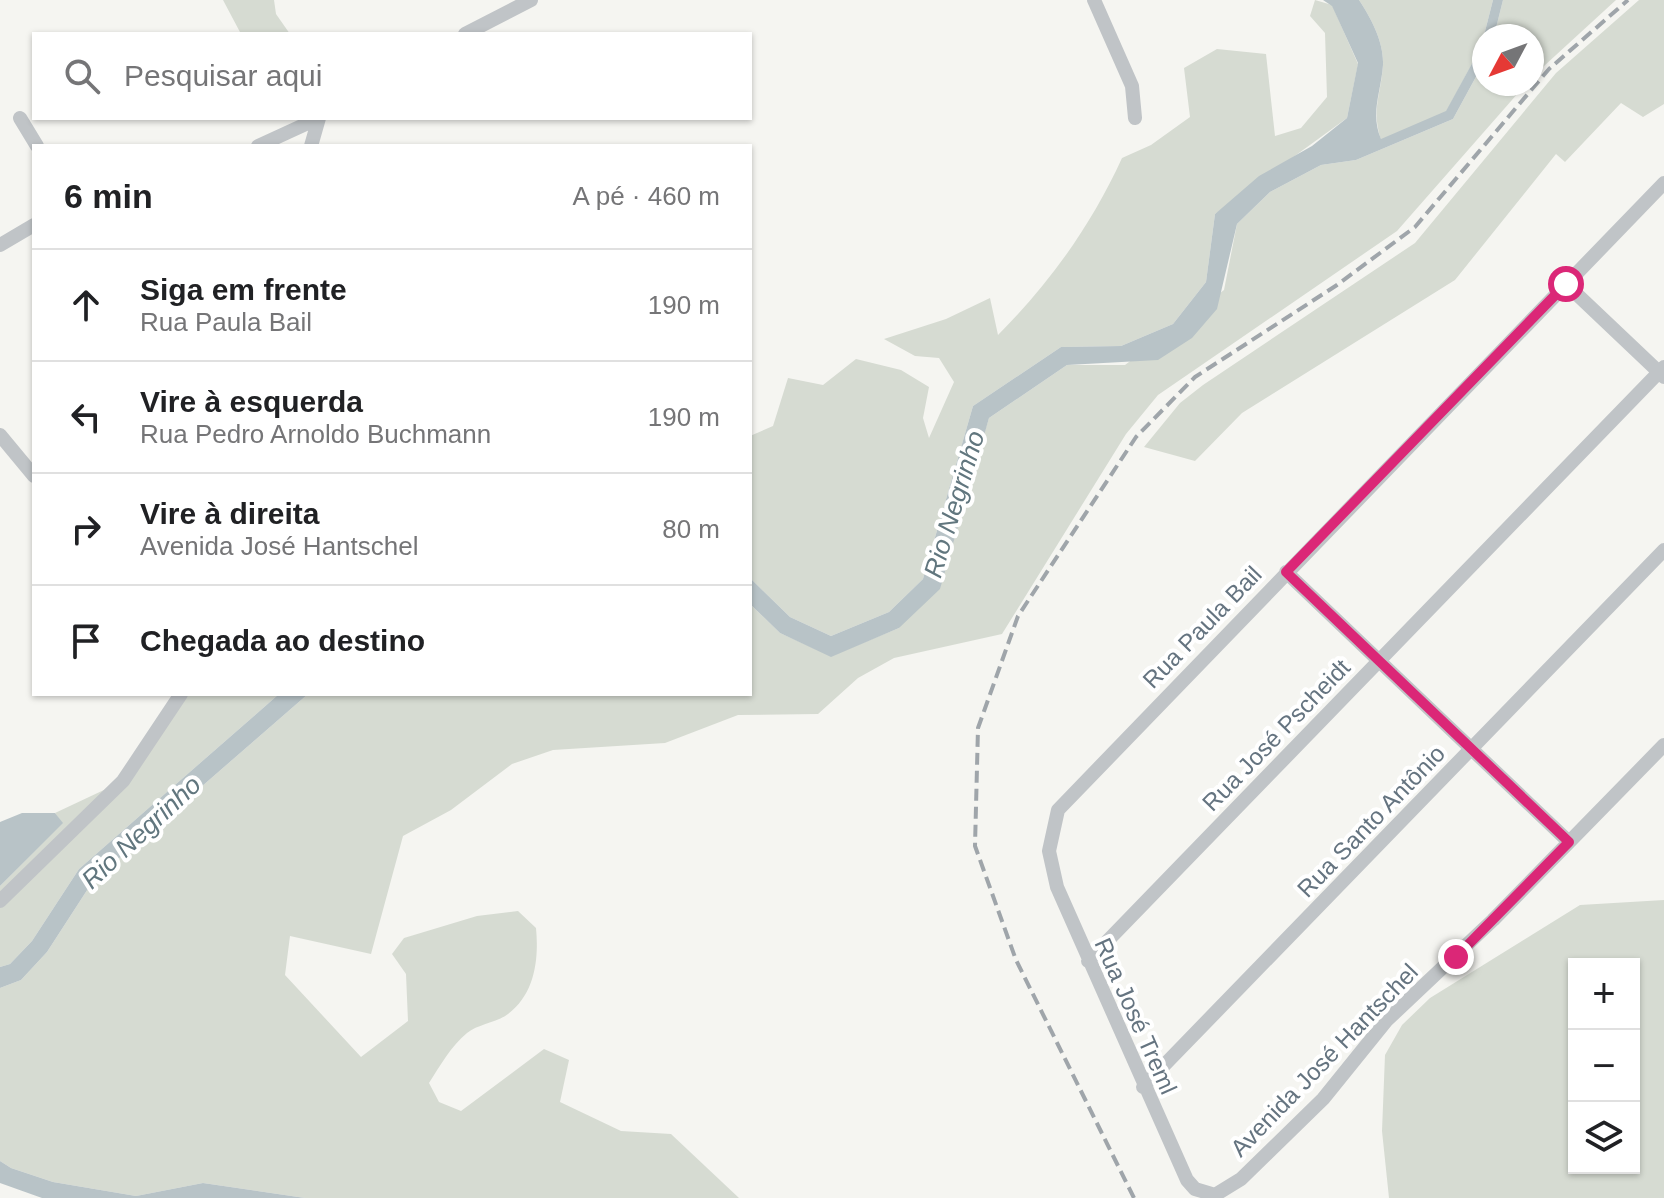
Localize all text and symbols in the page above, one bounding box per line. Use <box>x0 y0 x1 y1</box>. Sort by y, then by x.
north arrow <box>1472 24 1544 96</box>
search box <box>32 32 752 120</box>
icon: search <box>60 54 104 98</box>
text: Pesquisar aqui <box>124 59 322 92</box>
text: 6 min <box>64 177 153 215</box>
text: A pé · 460 m <box>573 181 720 211</box>
route start <box>1548 266 1584 302</box>
text: Siga em frente <box>140 273 347 306</box>
icon: ahead <box>64 283 108 327</box>
text: 190 m <box>648 290 720 320</box>
text: Rua Paula Bail <box>140 307 312 337</box>
text: Vire à esquerda <box>140 385 363 418</box>
icon: left <box>64 395 108 439</box>
text: 190 m <box>648 402 720 432</box>
text: Rua Pedro Arnoldo Buchmann <box>140 419 491 449</box>
water label: Rio Negrinho <box>917 427 991 581</box>
text: Vire à direita <box>140 497 320 530</box>
icon: right <box>64 507 108 551</box>
text: 80 m <box>662 514 720 544</box>
text: Avenida José Hantschel <box>140 531 418 561</box>
street label: Rua Paula Bail <box>1137 561 1267 693</box>
icon: arrive <box>64 619 108 663</box>
text: Chegada ao destino <box>140 624 425 657</box>
street label: Rua José Pscheidt <box>1197 653 1355 816</box>
street label: Rua Santo Antônio <box>1292 740 1450 902</box>
water label: Rio Negrinho <box>75 769 207 895</box>
street label: Rua José Treml <box>1089 934 1183 1098</box>
route end <box>1438 939 1474 975</box>
street label: Avenida José Hantschel <box>1225 958 1423 1162</box>
map controls <box>1568 958 1640 1174</box>
button: + <box>1568 958 1640 1030</box>
button: − <box>1568 1030 1640 1102</box>
button: layers <box>1568 1102 1640 1174</box>

